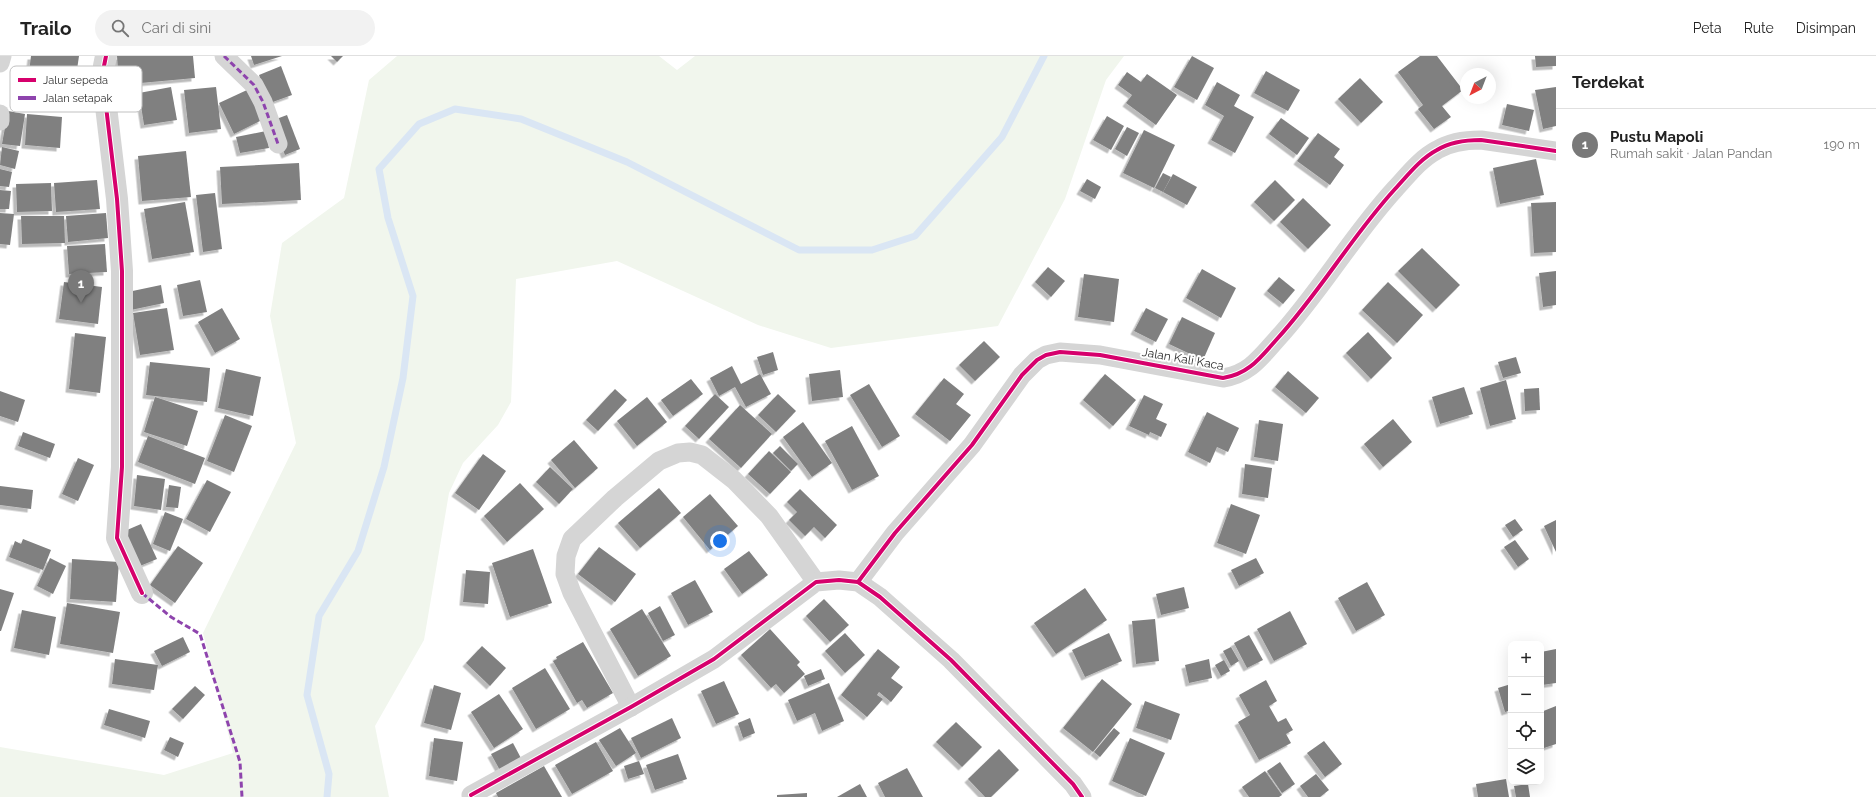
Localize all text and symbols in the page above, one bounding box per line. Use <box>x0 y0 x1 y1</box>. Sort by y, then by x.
search box <box>95 10 375 46</box>
text: Trailo <box>20 17 71 39</box>
icon: search <box>109 17 131 39</box>
text: Cari di sini <box>141 19 211 37</box>
text: Peta <box>1693 20 1722 36</box>
text: Rute <box>1744 20 1774 36</box>
text: Disimpan <box>1796 20 1856 36</box>
legend <box>10 66 142 112</box>
north arrow <box>1460 68 1496 104</box>
text: Terdekat <box>1572 72 1644 92</box>
text: Jalur sepeda <box>43 74 108 87</box>
text: Jalan setapak <box>43 92 113 105</box>
text: Pustu Mapoli <box>1610 128 1703 146</box>
text: 1 <box>1582 137 1588 152</box>
text: 190 m <box>1824 137 1860 152</box>
text: Rumah sakit · Jalan Pandan <box>1610 146 1772 161</box>
pin: 1 <box>68 270 94 303</box>
street label: Jalan Kali Kaca <box>1141 345 1225 373</box>
your location <box>710 531 730 551</box>
map controls <box>1508 641 1544 785</box>
button: + <box>1508 641 1544 677</box>
button: − <box>1508 677 1544 713</box>
button: locate <box>1508 713 1544 749</box>
button: layers <box>1508 749 1544 785</box>

